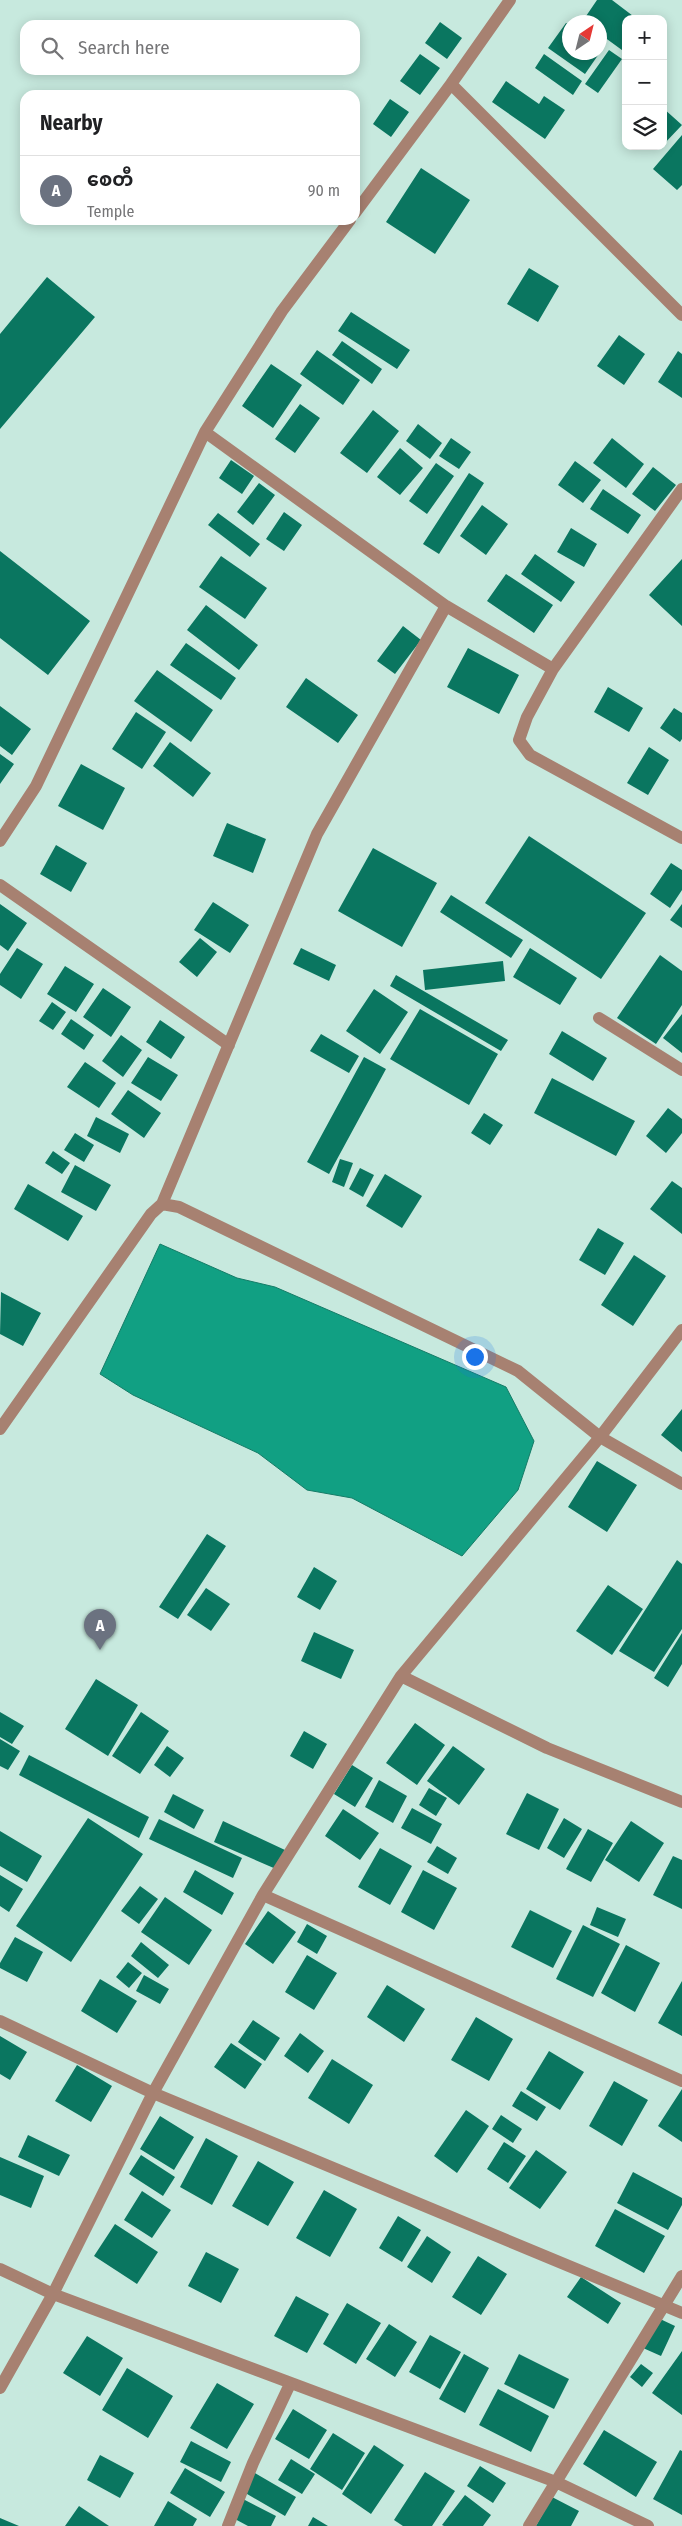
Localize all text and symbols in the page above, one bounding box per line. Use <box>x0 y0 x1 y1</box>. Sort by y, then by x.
north arrow <box>562 15 607 60</box>
map controls <box>622 15 667 150</box>
button: + <box>622 15 667 60</box>
search box <box>20 20 360 75</box>
icon: search <box>38 34 66 62</box>
text: Search here <box>78 36 170 59</box>
button: − <box>622 60 667 105</box>
button: layers <box>622 105 667 150</box>
text: Nearby <box>40 110 102 136</box>
text: စေတီ <box>87 168 133 191</box>
text: A <box>52 181 60 200</box>
text: 90 m <box>308 181 340 200</box>
text: Temple <box>87 202 134 221</box>
your location <box>462 1344 488 1370</box>
pin: A <box>84 1609 116 1650</box>

